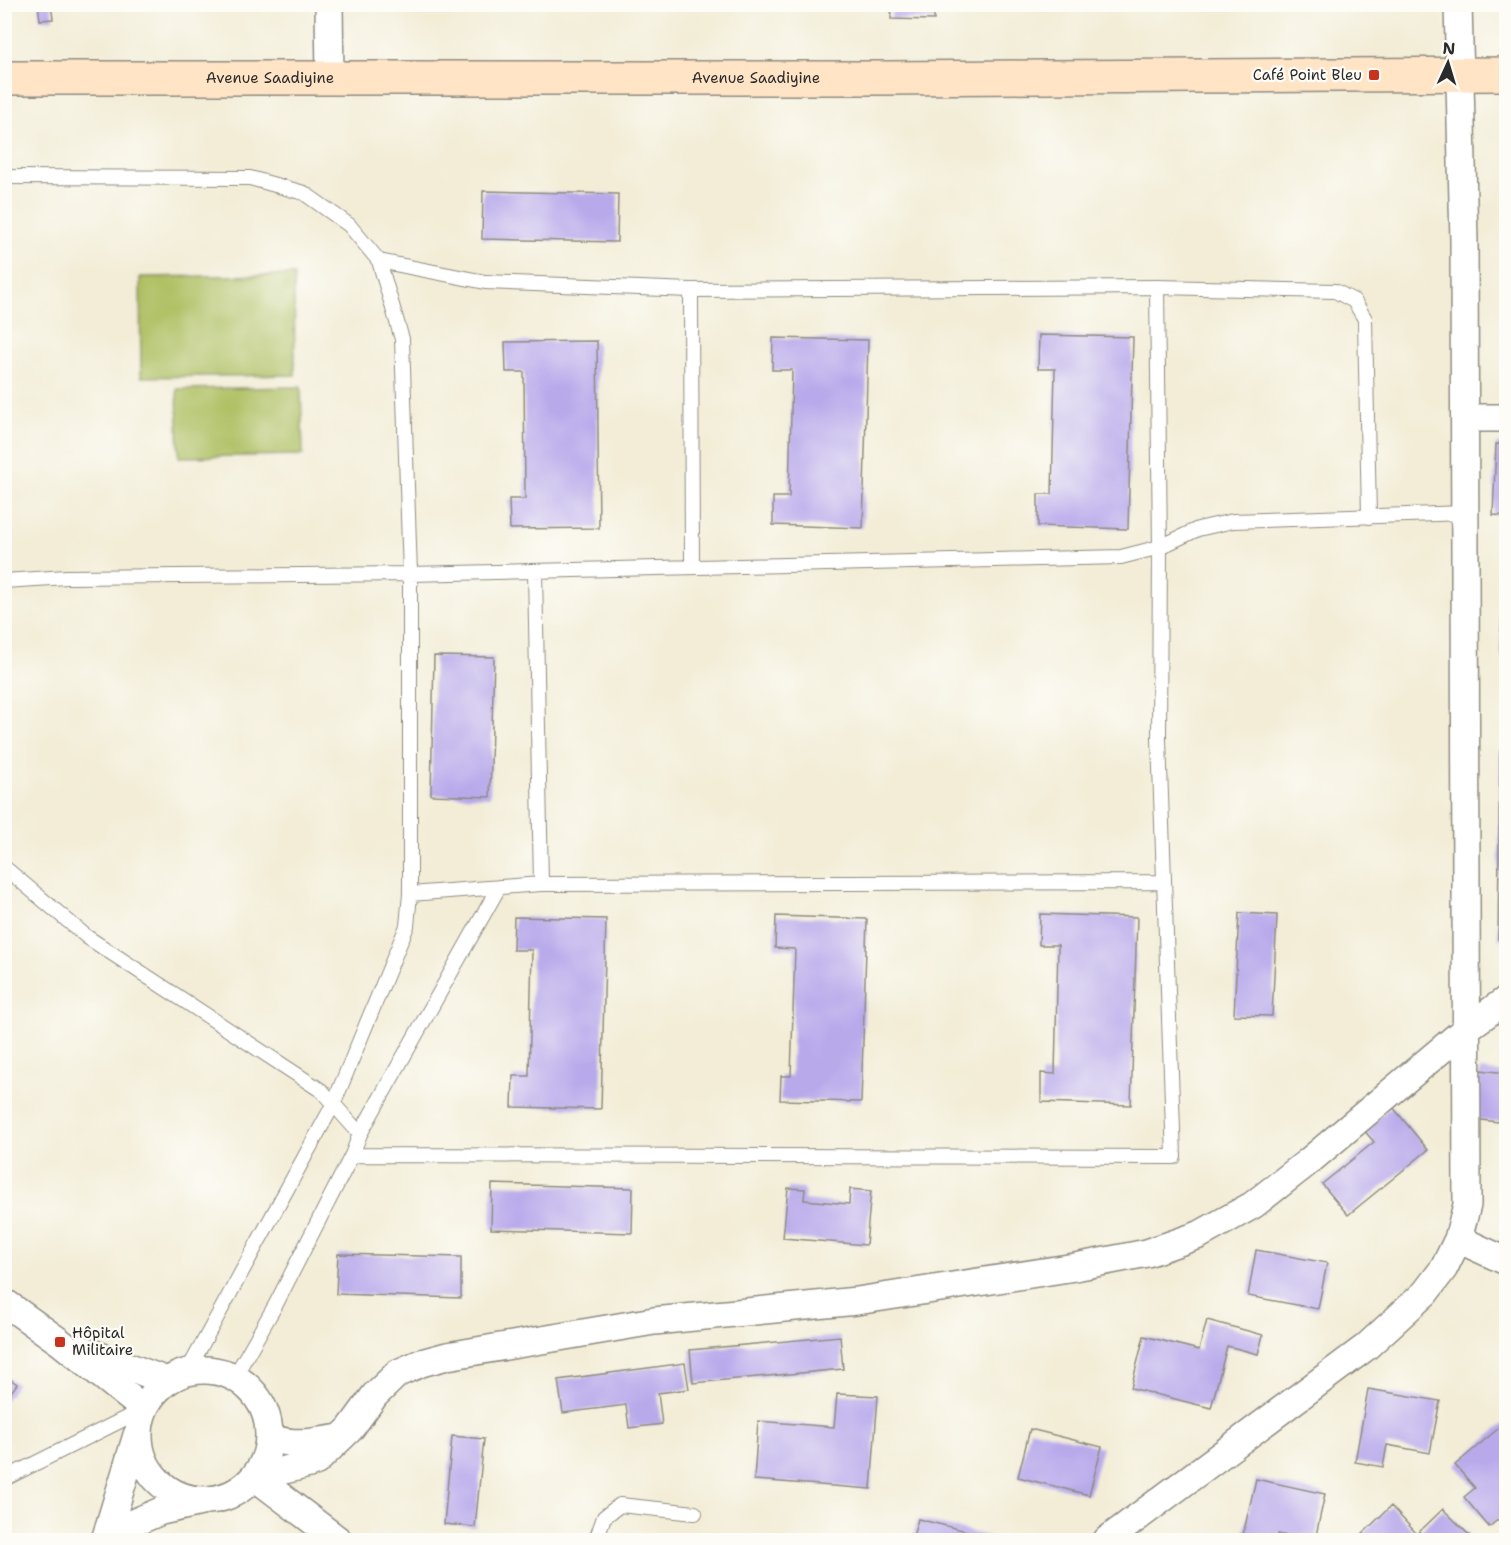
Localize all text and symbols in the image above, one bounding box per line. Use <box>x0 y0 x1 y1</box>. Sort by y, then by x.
north arrow <box>1418 33 1478 93</box>
text: N <box>1442 38 1456 59</box>
place label: Café Point Bleu <box>1253 65 1362 85</box>
street label: Avenue Saadiyine <box>206 68 334 88</box>
street label: Avenue Saadiyine <box>692 68 820 88</box>
marker: Café Point Bleu <box>1367 68 1381 82</box>
place label: Hôpital Militaire <box>72 1323 133 1360</box>
marker: Hôpital Militaire <box>53 1335 67 1349</box>

